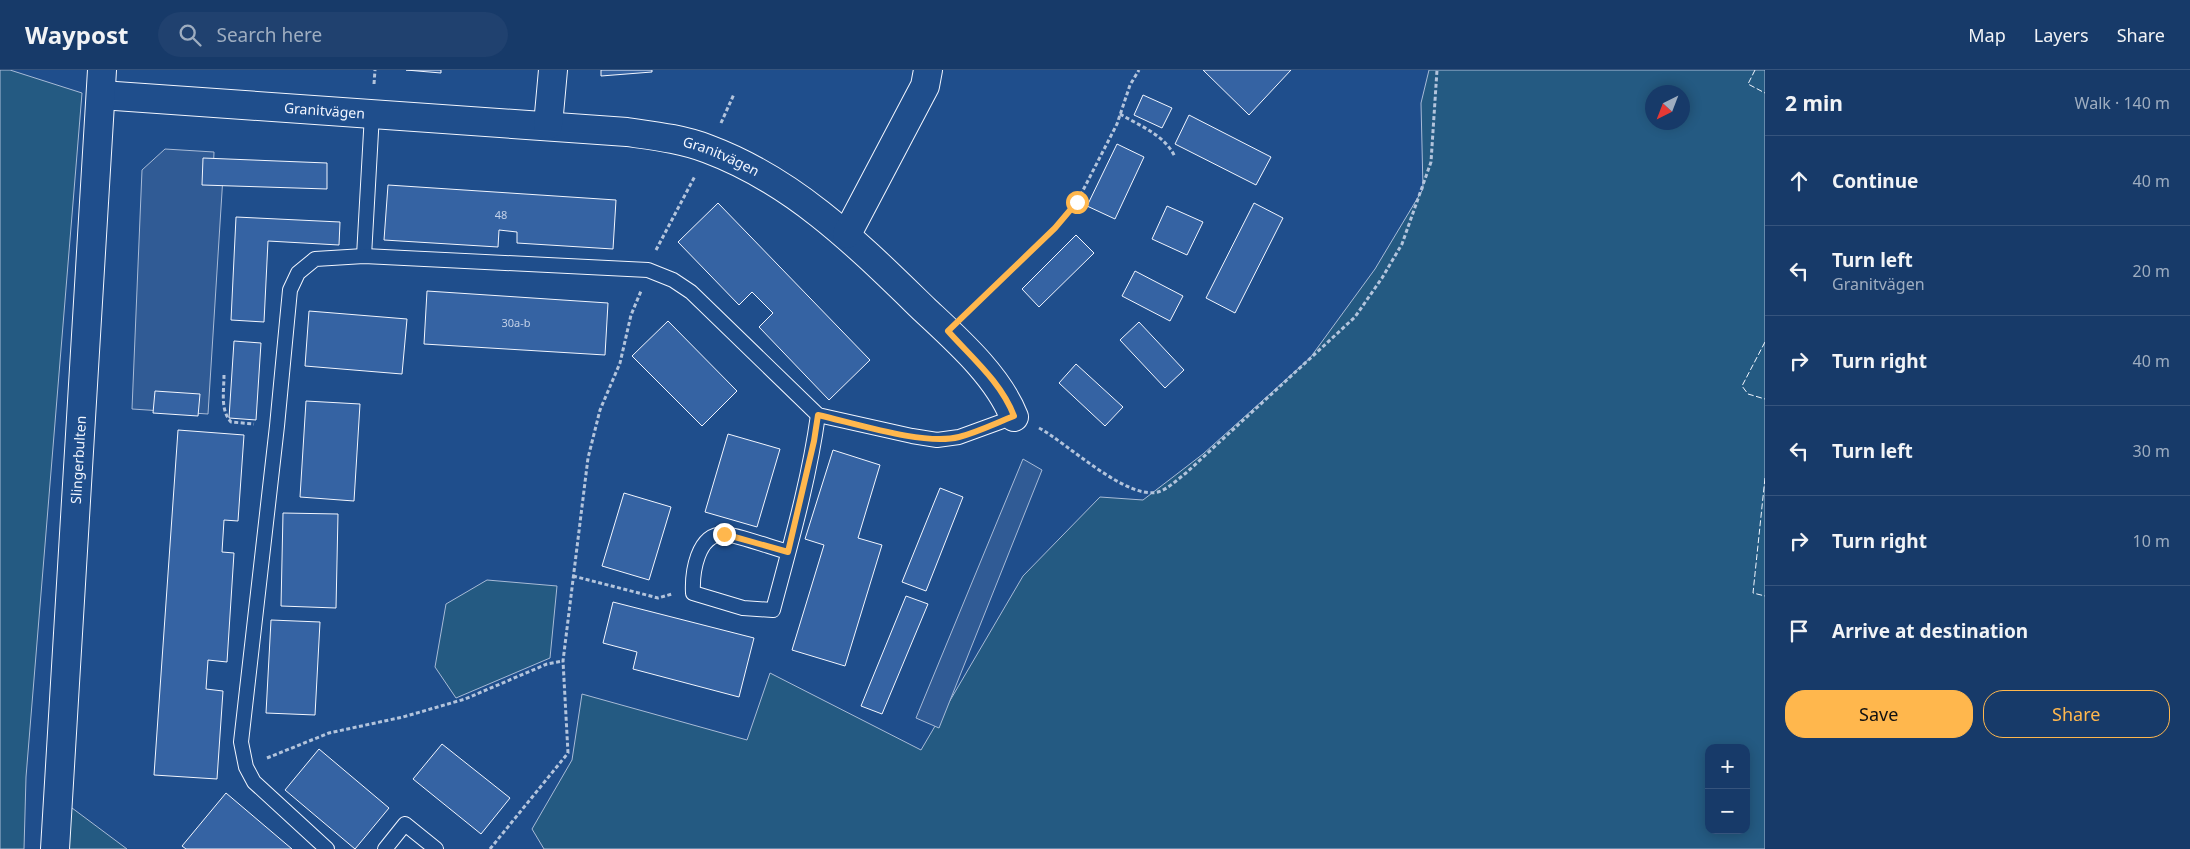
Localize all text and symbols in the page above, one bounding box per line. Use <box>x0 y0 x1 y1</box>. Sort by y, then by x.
search box <box>158 12 508 57</box>
text: Waypost <box>25 18 128 51</box>
icon: search <box>176 21 204 49</box>
text: Search here <box>216 22 322 48</box>
text: Map <box>1968 23 2006 47</box>
text: Layers <box>2034 23 2089 47</box>
text: Share <box>2117 23 2165 47</box>
north arrow <box>1645 85 1690 130</box>
text: 2 min <box>1785 89 1843 117</box>
text: Walk · 140 m <box>2075 92 2170 114</box>
street label: Granitvägen <box>283 98 366 123</box>
street label: Granitvägen <box>681 132 763 180</box>
icon: ahead <box>1785 167 1813 195</box>
text: Continue <box>1832 168 1918 194</box>
text: 40 m <box>2133 170 2170 192</box>
route start <box>1066 191 1089 214</box>
house number: 48 <box>495 207 507 222</box>
text: Turn left <box>1832 247 1913 273</box>
icon: left <box>1785 257 1813 285</box>
text: 20 m <box>2133 260 2170 282</box>
text: Granitvägen <box>1832 273 1925 295</box>
house number: 30a-b <box>501 315 531 330</box>
icon: right <box>1785 347 1813 375</box>
text: Turn right <box>1832 348 1927 374</box>
text: 40 m <box>2133 350 2170 372</box>
street label: Slingerbulten <box>66 415 90 504</box>
icon: left <box>1785 437 1813 465</box>
text: Turn left <box>1832 438 1913 464</box>
text: 30 m <box>2133 440 2170 462</box>
route end <box>713 523 736 546</box>
icon: right <box>1785 527 1813 555</box>
text: Turn right <box>1832 528 1927 554</box>
text: 10 m <box>2133 530 2170 552</box>
icon: arrive <box>1785 617 1813 645</box>
text: Arrive at destination <box>1832 618 2028 644</box>
button: Save <box>1785 690 1973 738</box>
button: Share <box>1983 690 2170 738</box>
map controls <box>1705 744 1750 834</box>
button: + <box>1705 744 1750 789</box>
button: − <box>1705 789 1750 834</box>

